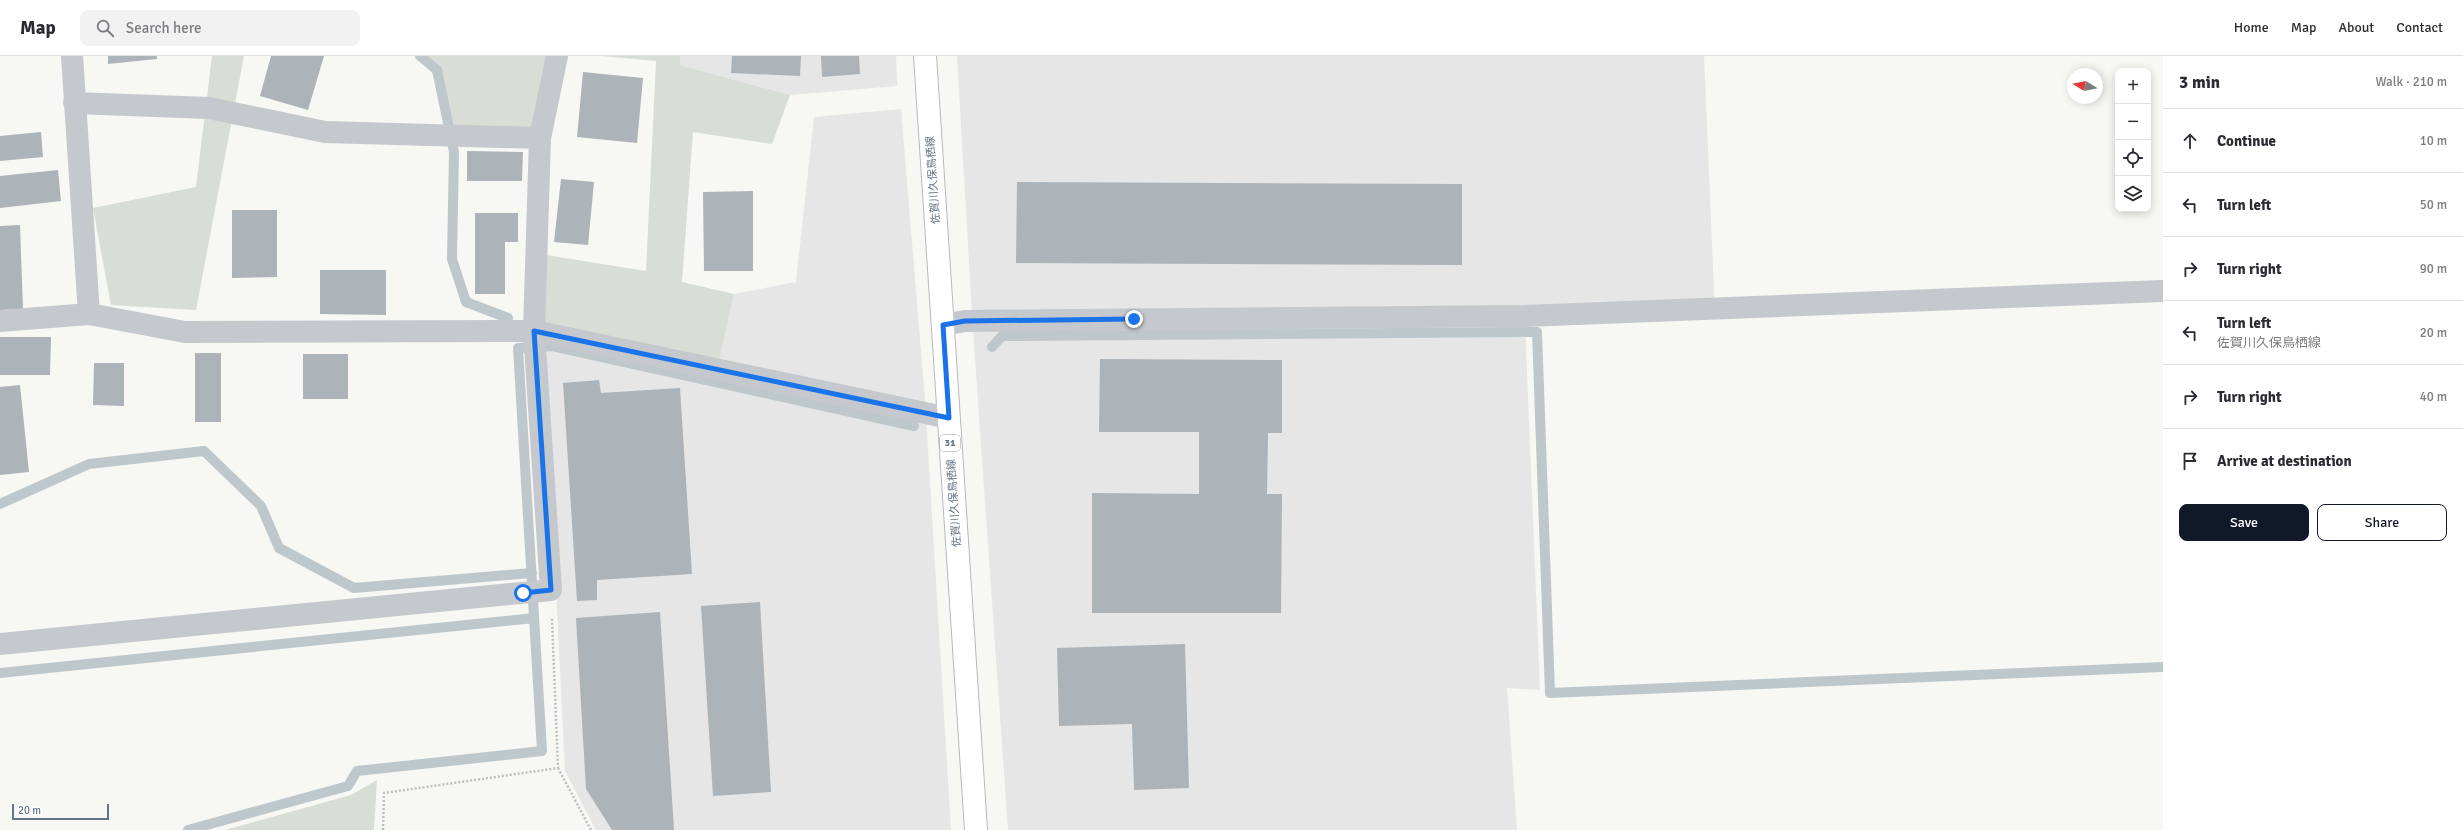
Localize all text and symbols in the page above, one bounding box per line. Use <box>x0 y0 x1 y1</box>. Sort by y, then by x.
search box <box>80 10 360 46</box>
text: Map <box>20 16 56 40</box>
icon: search <box>94 17 116 39</box>
text: Search here <box>126 19 201 37</box>
text: Home <box>2234 19 2269 36</box>
text: Map <box>2291 19 2316 36</box>
text: About <box>2338 19 2374 36</box>
text: Contact <box>2396 19 2443 36</box>
north arrow <box>2067 68 2103 104</box>
map controls <box>2115 68 2151 212</box>
button: + <box>2115 68 2151 104</box>
text: 3 min <box>2179 72 2220 93</box>
text: Walk · 210 m <box>2376 74 2447 90</box>
button: − <box>2115 104 2151 140</box>
icon: ahead <box>2179 130 2201 152</box>
text: Continue <box>2217 132 2276 150</box>
text: 10 m <box>2420 133 2447 149</box>
street label: 佐賀川久保鳥栖線 <box>923 136 943 224</box>
button: locate <box>2115 140 2151 176</box>
button: layers <box>2115 176 2151 212</box>
icon: left <box>2179 194 2201 216</box>
text: Turn left <box>2217 196 2271 214</box>
text: 50 m <box>2420 197 2447 213</box>
icon: right <box>2179 258 2201 280</box>
text: Turn right <box>2217 260 2282 278</box>
text: 90 m <box>2420 261 2447 277</box>
route end <box>1125 310 1143 328</box>
text: Turn left <box>2217 314 2271 332</box>
icon: left <box>2179 322 2201 344</box>
text: 20 m <box>2420 325 2447 341</box>
text: 佐賀川久保鳥栖線 <box>2217 335 2321 351</box>
icon: right <box>2179 386 2201 408</box>
text: Turn right <box>2217 388 2282 406</box>
text: 40 m <box>2420 389 2447 405</box>
road number: 31 <box>940 435 960 451</box>
icon: arrive <box>2179 450 2201 472</box>
text: Arrive at destination <box>2217 452 2352 470</box>
street label: 佐賀川久保鳥栖線 <box>944 459 964 547</box>
button: Save <box>2179 504 2309 541</box>
button: Share <box>2317 504 2447 541</box>
route start <box>514 584 532 602</box>
scale bar <box>12 802 109 821</box>
text: 20 m <box>18 804 41 817</box>

